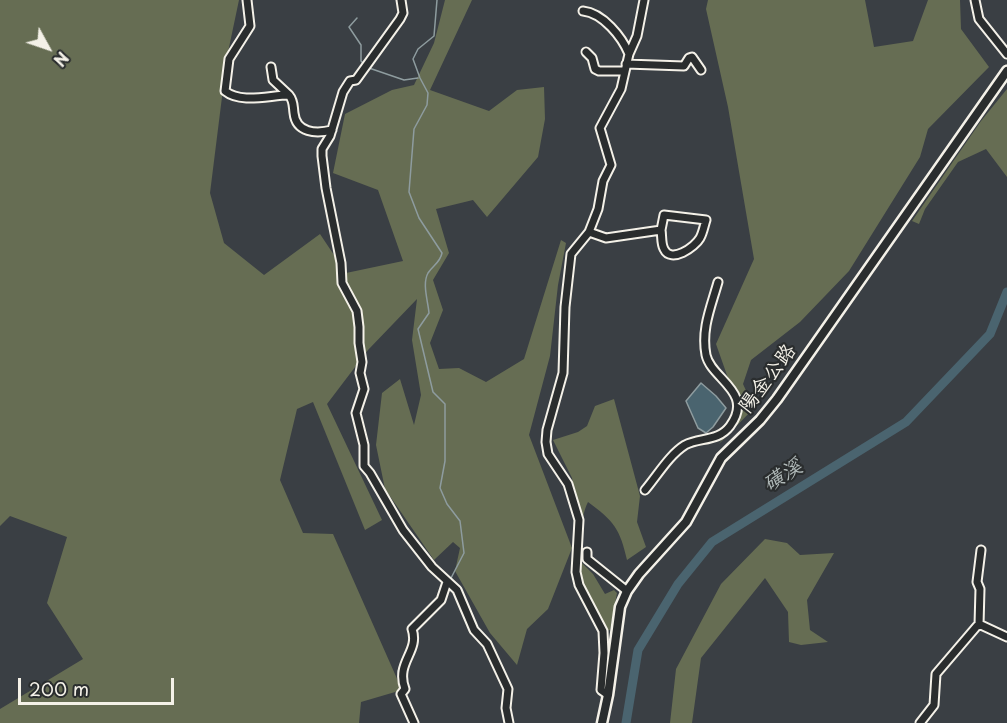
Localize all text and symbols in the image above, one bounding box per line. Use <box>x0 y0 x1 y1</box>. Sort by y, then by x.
north arrow <box>18 18 78 78</box>
text: N <box>49 47 75 72</box>
street label: 陽金公路 <box>734 340 802 418</box>
water label: 磺溪 <box>759 454 807 498</box>
scale bar <box>21 666 177 704</box>
text: 200 m <box>29 675 89 702</box>

